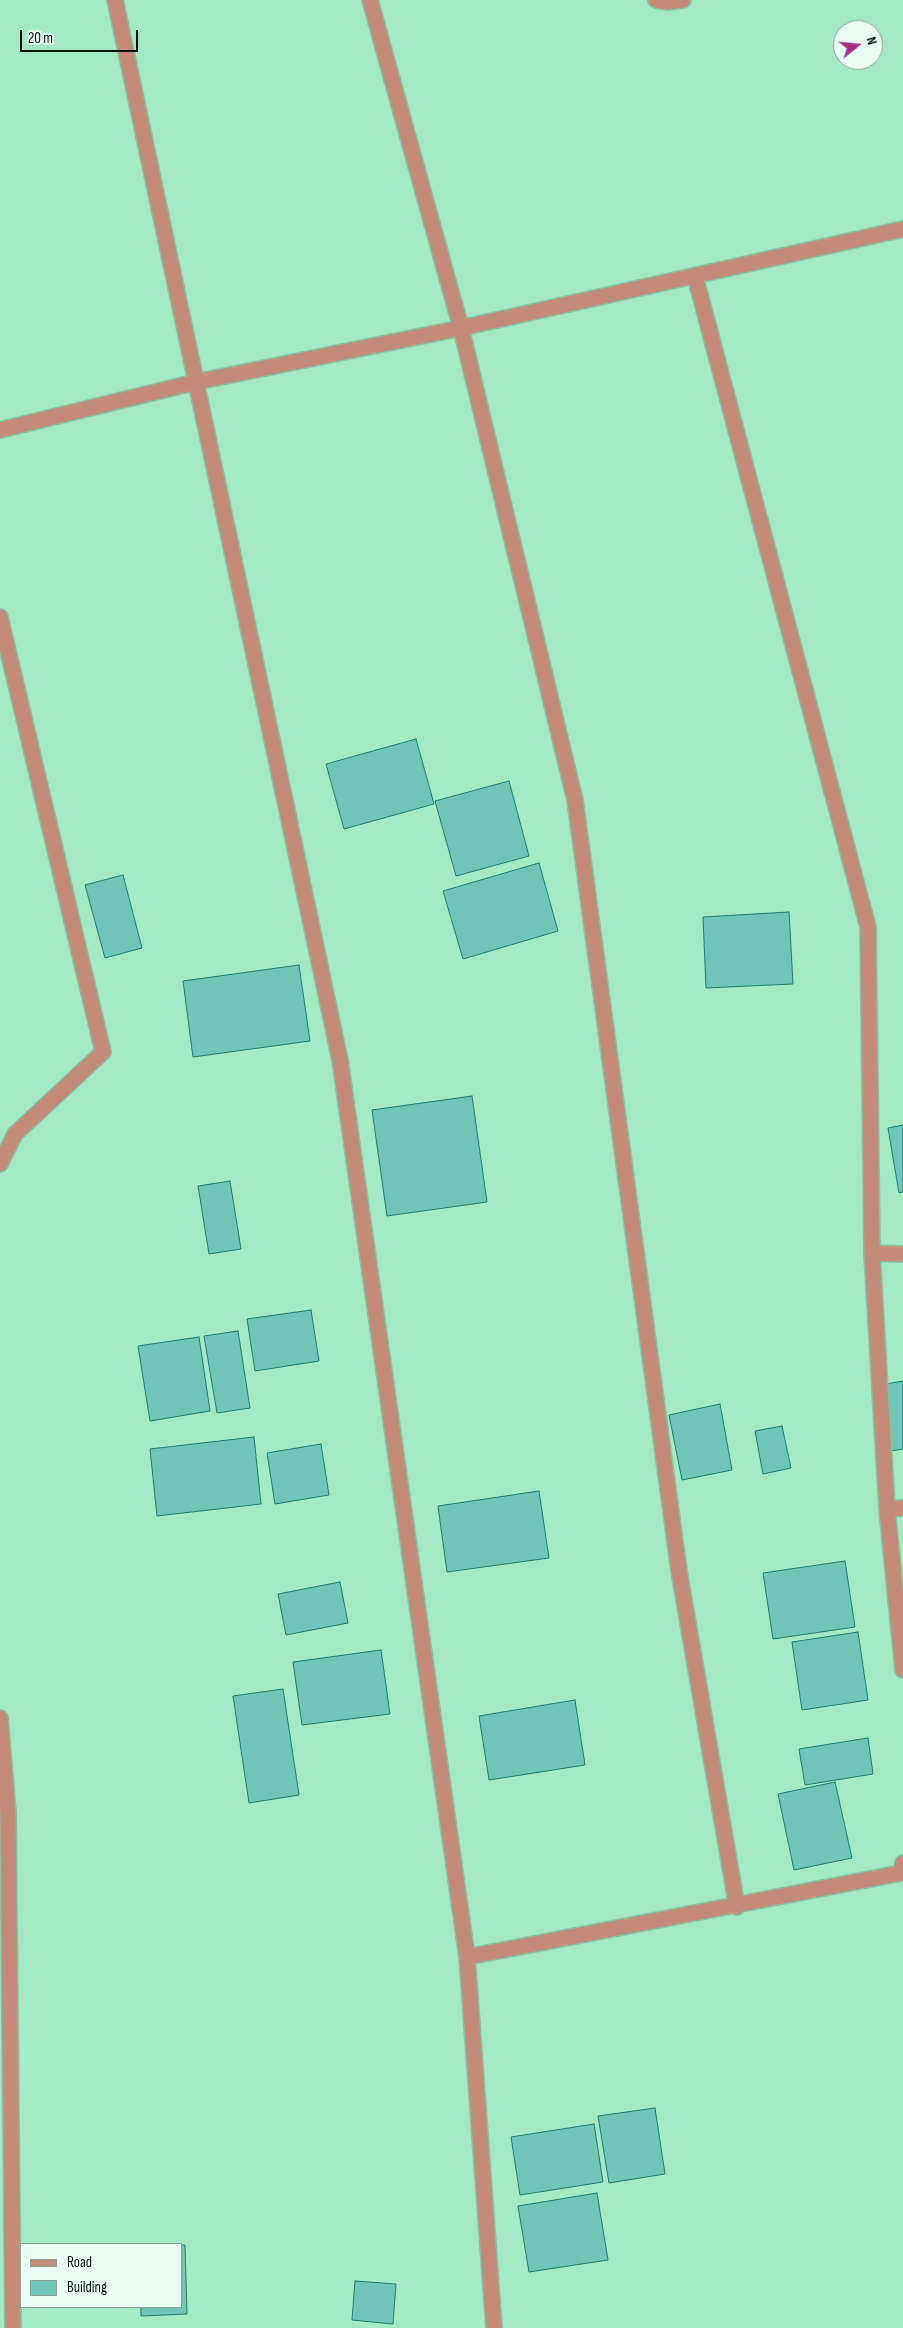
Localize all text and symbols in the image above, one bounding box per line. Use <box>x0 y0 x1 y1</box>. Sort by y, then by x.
scale bar <box>22 20 140 52</box>
north arrow <box>833 20 883 70</box>
text: 20 m <box>28 29 53 48</box>
text: N <box>863 35 881 47</box>
legend <box>20 2243 182 2308</box>
text: Road <box>67 2253 92 2272</box>
text: Building <box>67 2278 107 2297</box>

